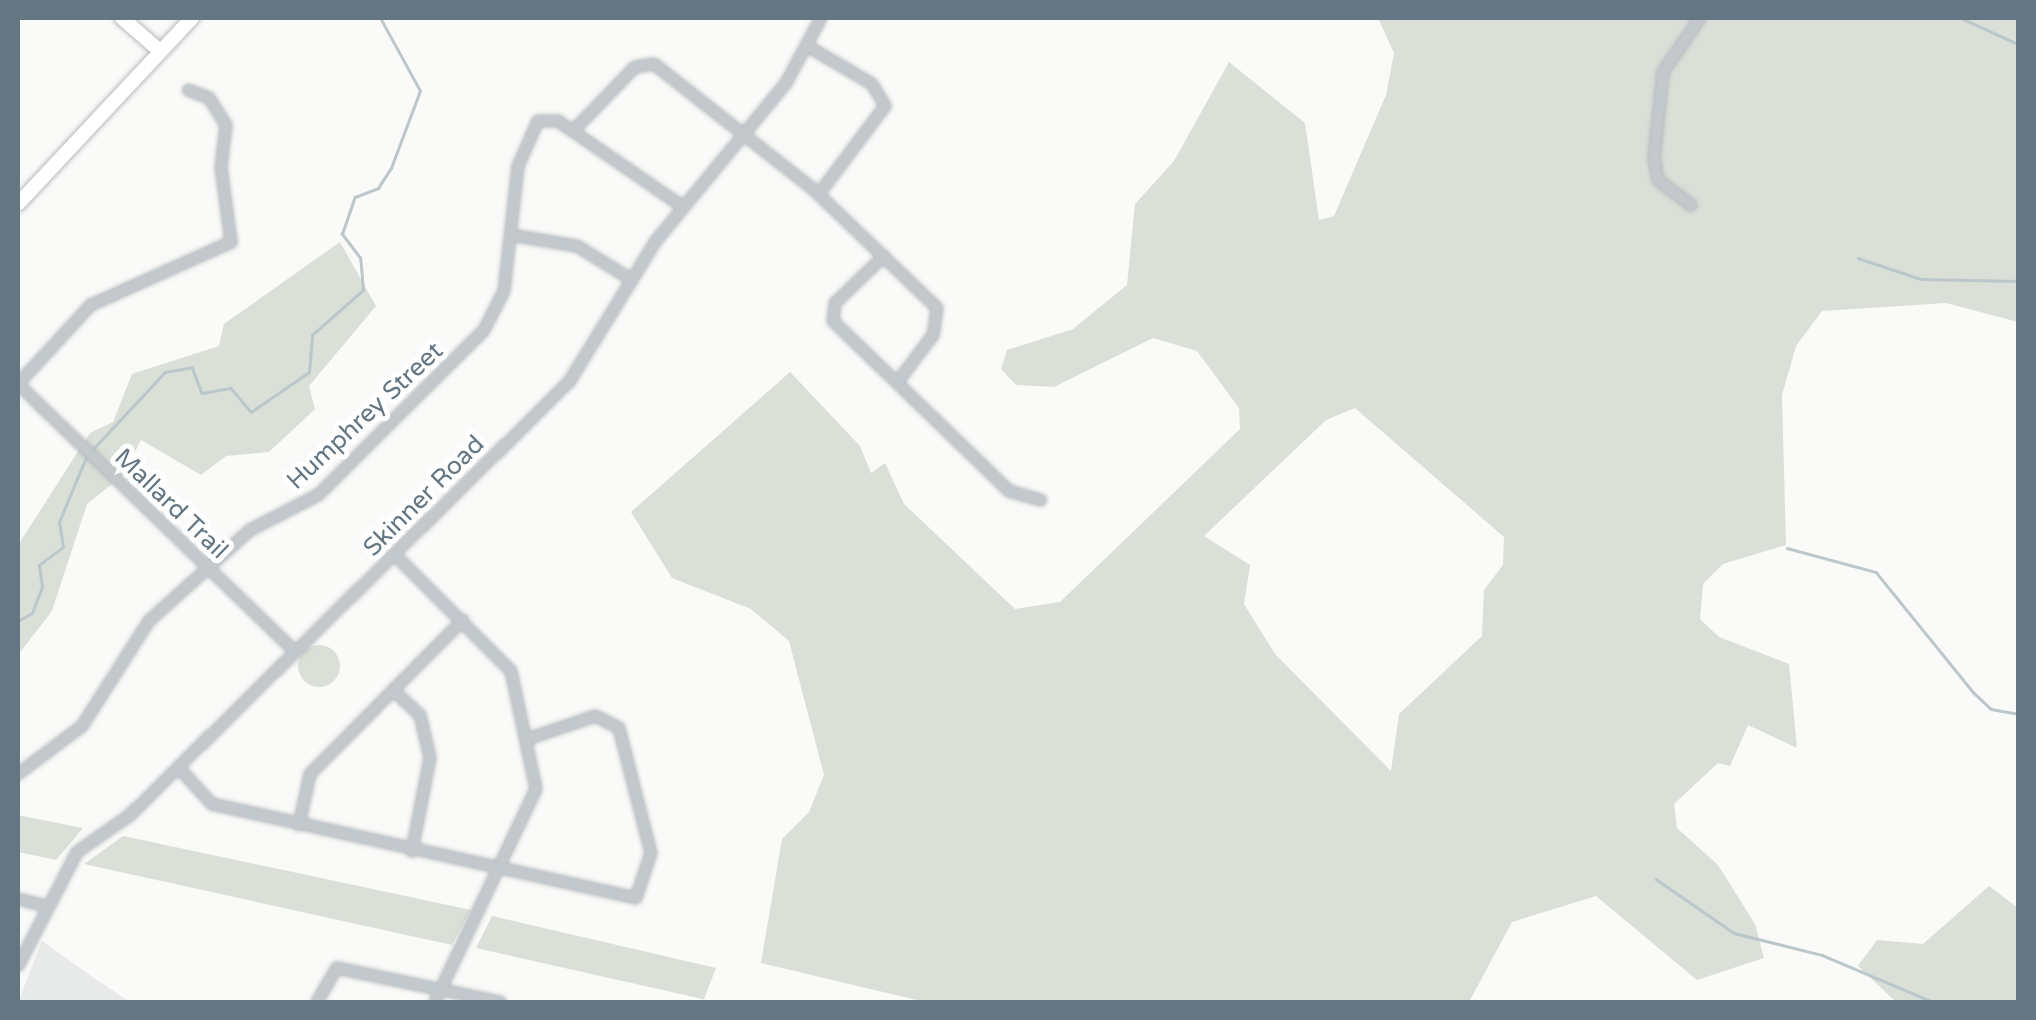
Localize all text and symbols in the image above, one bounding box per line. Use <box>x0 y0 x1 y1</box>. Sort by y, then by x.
street label: Humphrey Street <box>281 336 449 496</box>
street label: Skinner Road <box>357 429 491 563</box>
street label: Mallard Trail <box>108 443 234 565</box>

